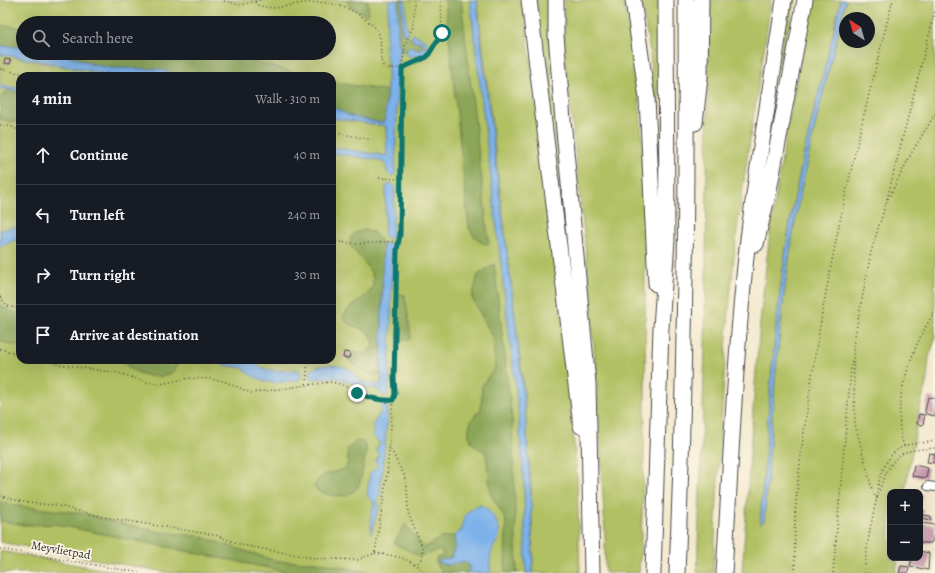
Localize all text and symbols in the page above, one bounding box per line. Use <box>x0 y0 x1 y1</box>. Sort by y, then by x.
north arrow <box>839 12 875 48</box>
search box <box>16 16 336 60</box>
route start <box>433 24 451 42</box>
icon: search <box>30 27 52 49</box>
text: Search here <box>62 28 133 48</box>
text: 4 min <box>32 87 72 110</box>
text: Walk · 310 m <box>255 90 320 107</box>
icon: ahead <box>32 144 54 166</box>
text: Continue <box>70 145 128 165</box>
text: 40 m <box>294 146 320 163</box>
icon: left <box>32 204 54 226</box>
text: Turn left <box>70 205 125 225</box>
text: 240 m <box>288 206 320 223</box>
icon: right <box>32 264 54 286</box>
text: Turn right <box>70 265 135 285</box>
text: 30 m <box>294 266 320 283</box>
icon: arrive <box>32 324 54 346</box>
text: Arrive at destination <box>70 325 199 345</box>
route end <box>348 384 366 402</box>
map controls <box>887 489 923 561</box>
button: + <box>887 489 923 525</box>
button: − <box>887 525 923 561</box>
street label: Meyvlietpad <box>30 537 92 563</box>

